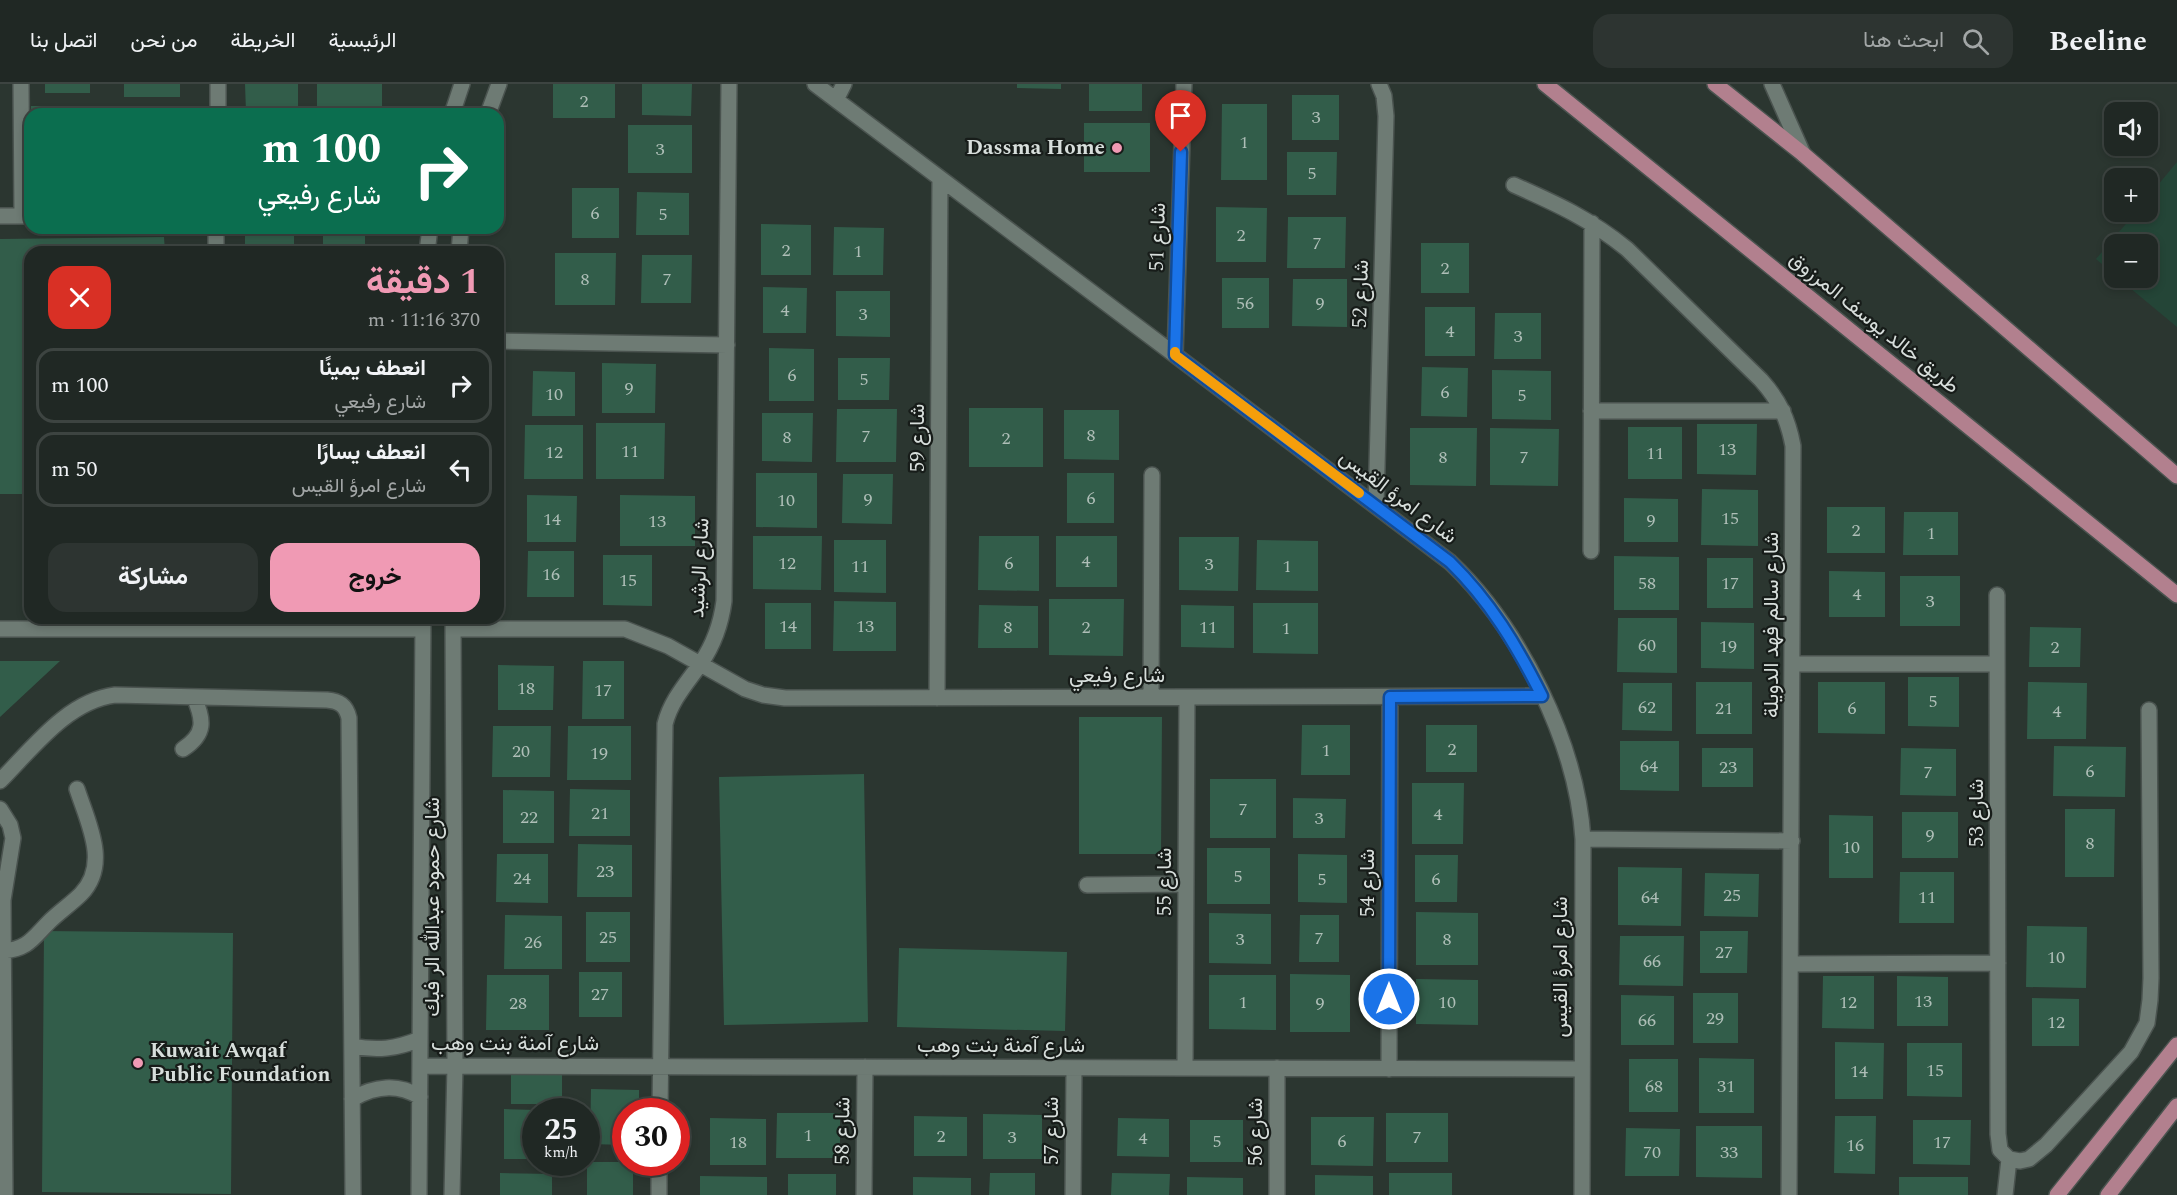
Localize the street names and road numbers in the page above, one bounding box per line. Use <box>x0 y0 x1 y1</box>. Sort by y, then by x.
street label: شارع 51 <box>1141 202 1175 272</box>
street label: طريق خالد يوسف المرزوق <box>1782 244 1966 402</box>
street label: شارع 52 <box>1344 259 1378 329</box>
street label: شارع 59 <box>902 404 934 472</box>
street label: شارع امرؤ القيس <box>1332 442 1464 552</box>
street label: شارع الرشيد <box>681 517 719 619</box>
street label: شارع سالم فهد الدويلة <box>1756 532 1788 718</box>
street label: شارع رفيعي <box>1069 660 1165 692</box>
street label: شارع 53 <box>1961 779 1993 847</box>
street label: شارع حمود عبدالله الر فبك <box>417 797 449 1017</box>
street label: شارع 55 <box>1149 848 1181 916</box>
street label: شارع 54 <box>1352 849 1384 917</box>
street label: شارع امرؤ القيس <box>1545 897 1577 1037</box>
street label: شارع آمنة بنت وهب <box>431 1028 599 1060</box>
street label: شارع آمنة بنت وهب <box>917 1030 1085 1062</box>
street label: شارع 58 <box>826 1096 860 1166</box>
street label: شارع 57 <box>1036 1097 1068 1165</box>
street label: شارع 56 <box>1240 1098 1272 1166</box>

